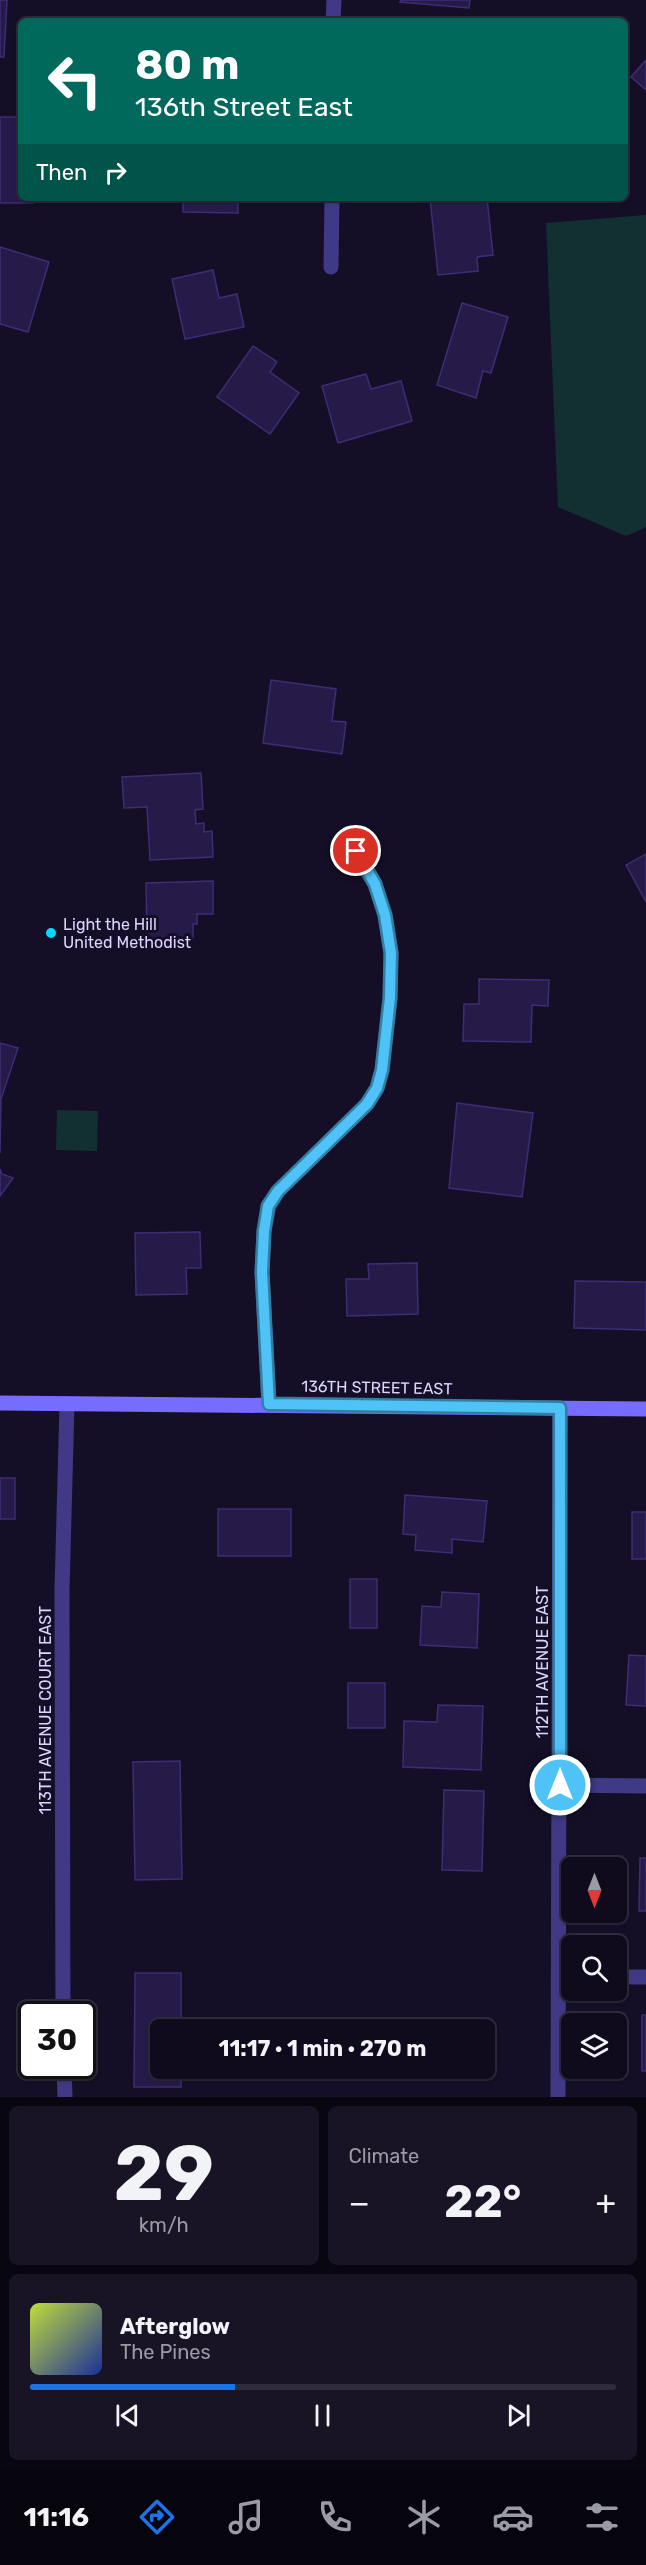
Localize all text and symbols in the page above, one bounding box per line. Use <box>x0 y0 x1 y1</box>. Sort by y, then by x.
text: 80 m <box>135 40 239 90</box>
icon: left <box>36 42 114 120</box>
text: 136th Street East <box>135 91 353 123</box>
icon: right <box>99 156 132 189</box>
text: Then <box>36 159 87 186</box>
pin <box>330 825 381 876</box>
icon: arrive <box>339 834 372 867</box>
place label: Light the Hill United Methodist <box>63 915 191 952</box>
marker: Light the Hill United Methodist <box>44 926 58 940</box>
street label: 136TH STREET EAST <box>301 1377 453 1398</box>
street label: 112TH AVENUE EAST <box>533 1586 552 1738</box>
street label: 113TH AVENUE COURT EAST <box>36 1606 55 1814</box>
position arrow <box>528 1753 592 1817</box>
north arrow <box>561 1857 627 1923</box>
map controls <box>561 1857 627 2079</box>
button: search <box>561 1935 627 2001</box>
speed limit sign: 30 <box>18 2001 96 2079</box>
button: layers <box>561 2013 627 2079</box>
text: 11:17 · 1 min · 270 m <box>218 2035 427 2062</box>
text: 29 <box>113 2127 214 2220</box>
text: Climate <box>349 2144 419 2168</box>
text: 22° <box>444 2175 521 2228</box>
text: − <box>349 2183 370 2222</box>
text: + <box>595 2183 616 2222</box>
text: km/h <box>139 2213 189 2237</box>
text: Afterglow <box>120 2313 230 2340</box>
text: The Pines <box>120 2340 211 2364</box>
icon: previous <box>111 2399 144 2432</box>
icon: pause <box>306 2399 339 2432</box>
icon: next <box>502 2399 535 2432</box>
icon: directions <box>136 2496 178 2538</box>
icon: music <box>225 2496 267 2538</box>
icon: phone <box>314 2496 356 2538</box>
icon: climate <box>403 2496 445 2538</box>
icon: car <box>492 2496 534 2538</box>
icon: filters <box>581 2496 623 2538</box>
text: 11:16 <box>23 2501 89 2533</box>

